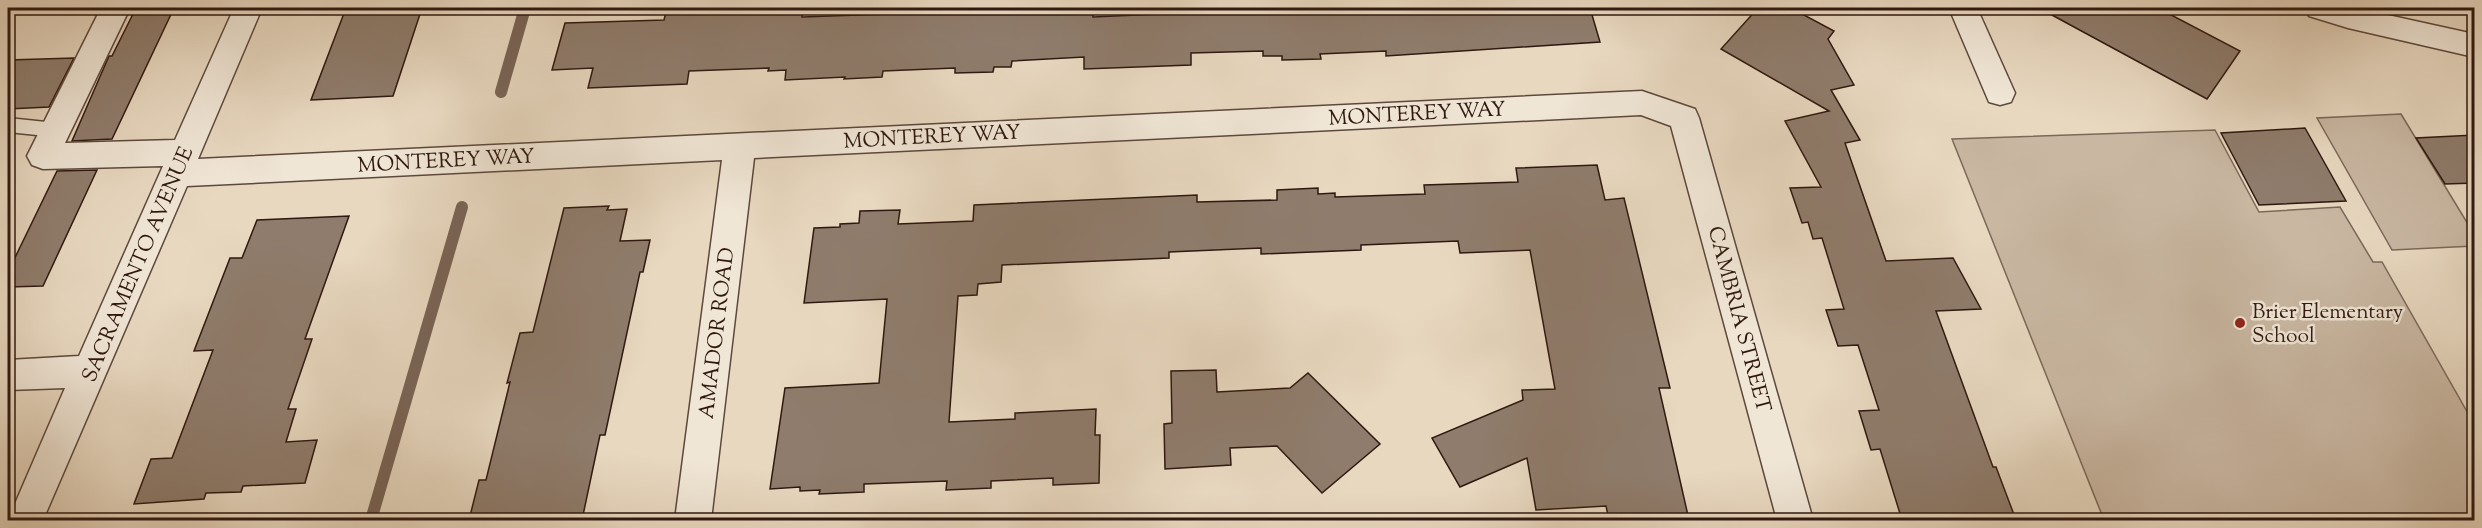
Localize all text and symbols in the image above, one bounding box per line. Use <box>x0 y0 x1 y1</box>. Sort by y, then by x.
street label: MONTEREY WAY <box>1328 95 1506 135</box>
street label: MONTEREY WAY <box>843 118 1021 158</box>
street label: SACRAMENTO AVENUE <box>76 142 202 387</box>
street label: MONTEREY WAY <box>357 142 535 182</box>
street label: CAMBRIA STREET <box>1699 223 1777 416</box>
street label: AMADOR ROAD <box>693 246 743 421</box>
place label: Brier Elementary School <box>2252 298 2404 352</box>
marker: Brier Elementary School <box>2233 316 2247 330</box>

